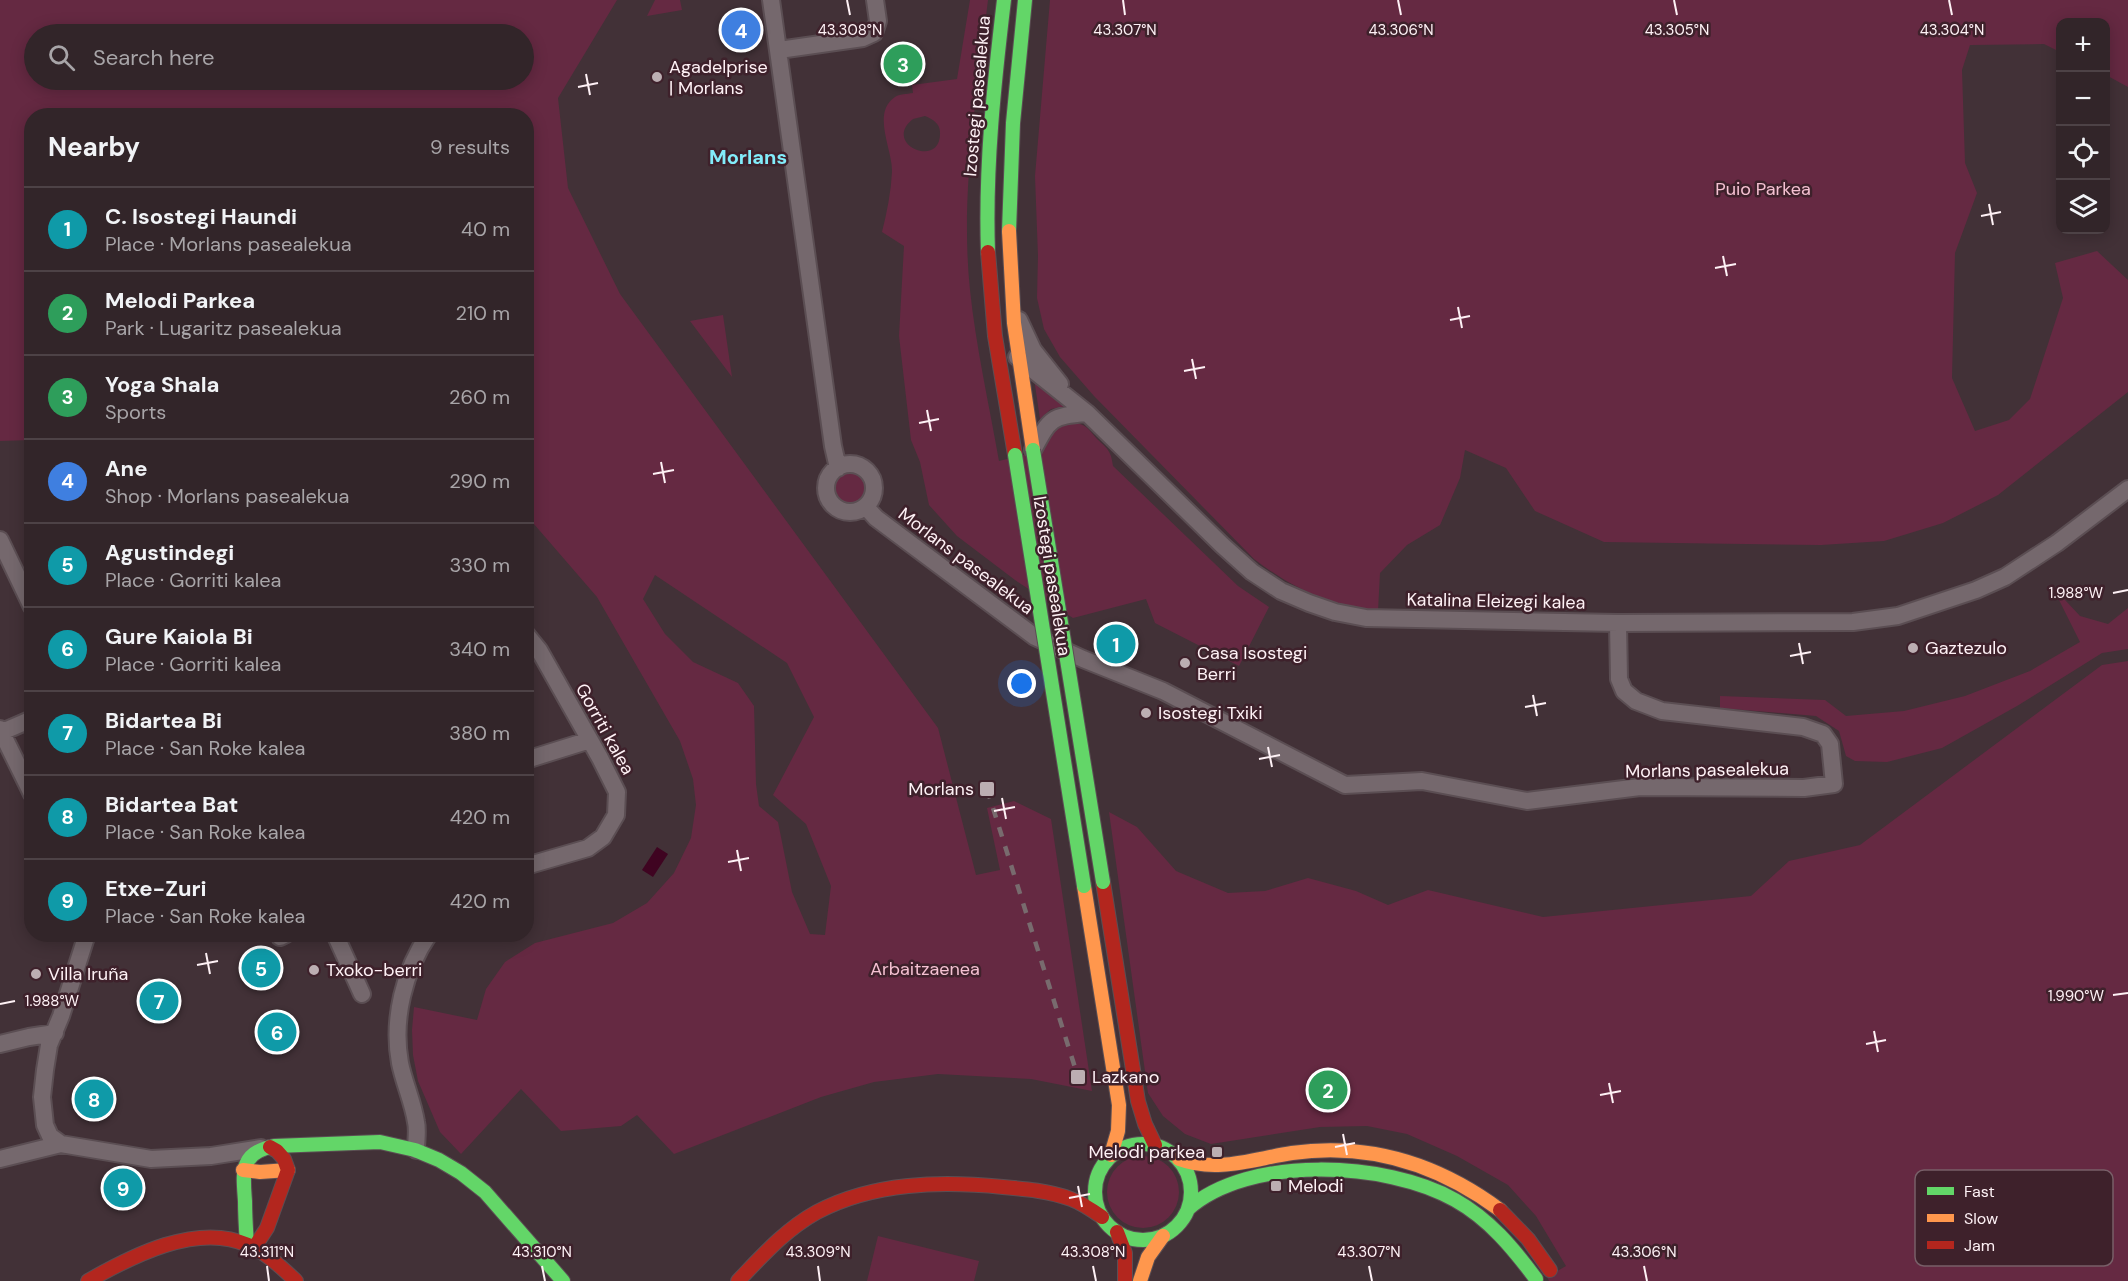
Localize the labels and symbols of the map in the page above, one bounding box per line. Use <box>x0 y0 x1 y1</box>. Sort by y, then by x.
pin: 4 <box>722 8 760 52</box>
street label: Izostegi pasealekua <box>958 15 996 177</box>
text: 43.308°N <box>818 20 882 40</box>
text: 43.307°N <box>1093 20 1157 40</box>
text: 43.306°N <box>1369 20 1434 40</box>
text: 43.305°N <box>1645 20 1709 40</box>
text: 43.304°N <box>1920 20 1984 40</box>
pin: 3 <box>884 42 922 86</box>
place label: Agadelprise | Morlans <box>669 55 768 100</box>
marker: Agadelprise | Morlans <box>650 70 664 84</box>
district label: Morlans <box>709 144 787 170</box>
park label: Puio Parkea <box>1715 177 1811 201</box>
street label: Izostegi pasealekua <box>1028 494 1076 658</box>
street label: Morlans pasealekua <box>893 502 1039 620</box>
text: 1.988°W <box>2049 583 2104 603</box>
street label: Katalina Eleizegi kalea <box>1406 587 1586 615</box>
pin: 1 <box>1096 622 1136 666</box>
place label: Gaztezulo <box>1925 636 2007 660</box>
place label: Casa Isostegi Berri <box>1197 641 1307 686</box>
marker: Gaztezulo <box>1906 641 1920 655</box>
marker: Casa Isostegi Berri <box>1178 656 1192 670</box>
your location <box>1007 669 1036 698</box>
street label: Gorriti kalea <box>570 679 640 779</box>
place label: Isostegi Txiki <box>1158 701 1263 725</box>
marker: Isostegi Txiki <box>1139 706 1153 720</box>
street label: Morlans pasealekua <box>1625 757 1789 783</box>
place label: Morlans <box>908 777 974 801</box>
marker: Morlans <box>978 780 996 798</box>
pin: 5 <box>242 946 280 990</box>
park label: Arbaitzaenea <box>870 957 980 981</box>
place label: Txoko-berri <box>326 958 422 982</box>
place label: Villa Iruña <box>48 962 128 986</box>
marker: Txoko-berri <box>307 963 321 977</box>
marker: Villa Iruña <box>29 967 43 981</box>
pin: 7 <box>140 978 178 1024</box>
text: 1.990°W <box>2048 986 2104 1006</box>
text: 1.988°W <box>25 991 80 1011</box>
pin: 6 <box>258 1010 296 1054</box>
place label: Lazkano <box>1092 1065 1159 1089</box>
marker: Lazkano <box>1069 1068 1087 1086</box>
pin: 2 <box>1308 1068 1348 1112</box>
pin: 8 <box>74 1076 113 1122</box>
place label: Melodi parkea <box>1088 1140 1205 1164</box>
marker: Melodi parkea <box>1210 1145 1224 1159</box>
pin: 9 <box>104 1166 142 1210</box>
legend <box>1915 1170 2113 1266</box>
place label: Melodi <box>1288 1174 1344 1198</box>
marker: Melodi <box>1269 1179 1283 1193</box>
text: Fast <box>1964 1181 1995 1202</box>
text: Slow <box>1964 1208 1998 1229</box>
text: Jam <box>1964 1235 1995 1256</box>
text: 43.311°N <box>240 1242 294 1262</box>
text: 43.310°N <box>512 1242 572 1262</box>
text: 43.309°N <box>786 1242 851 1262</box>
text: 43.308°N <box>1061 1242 1125 1262</box>
text: 43.307°N <box>1337 1242 1401 1262</box>
text: 43.306°N <box>1612 1242 1677 1262</box>

